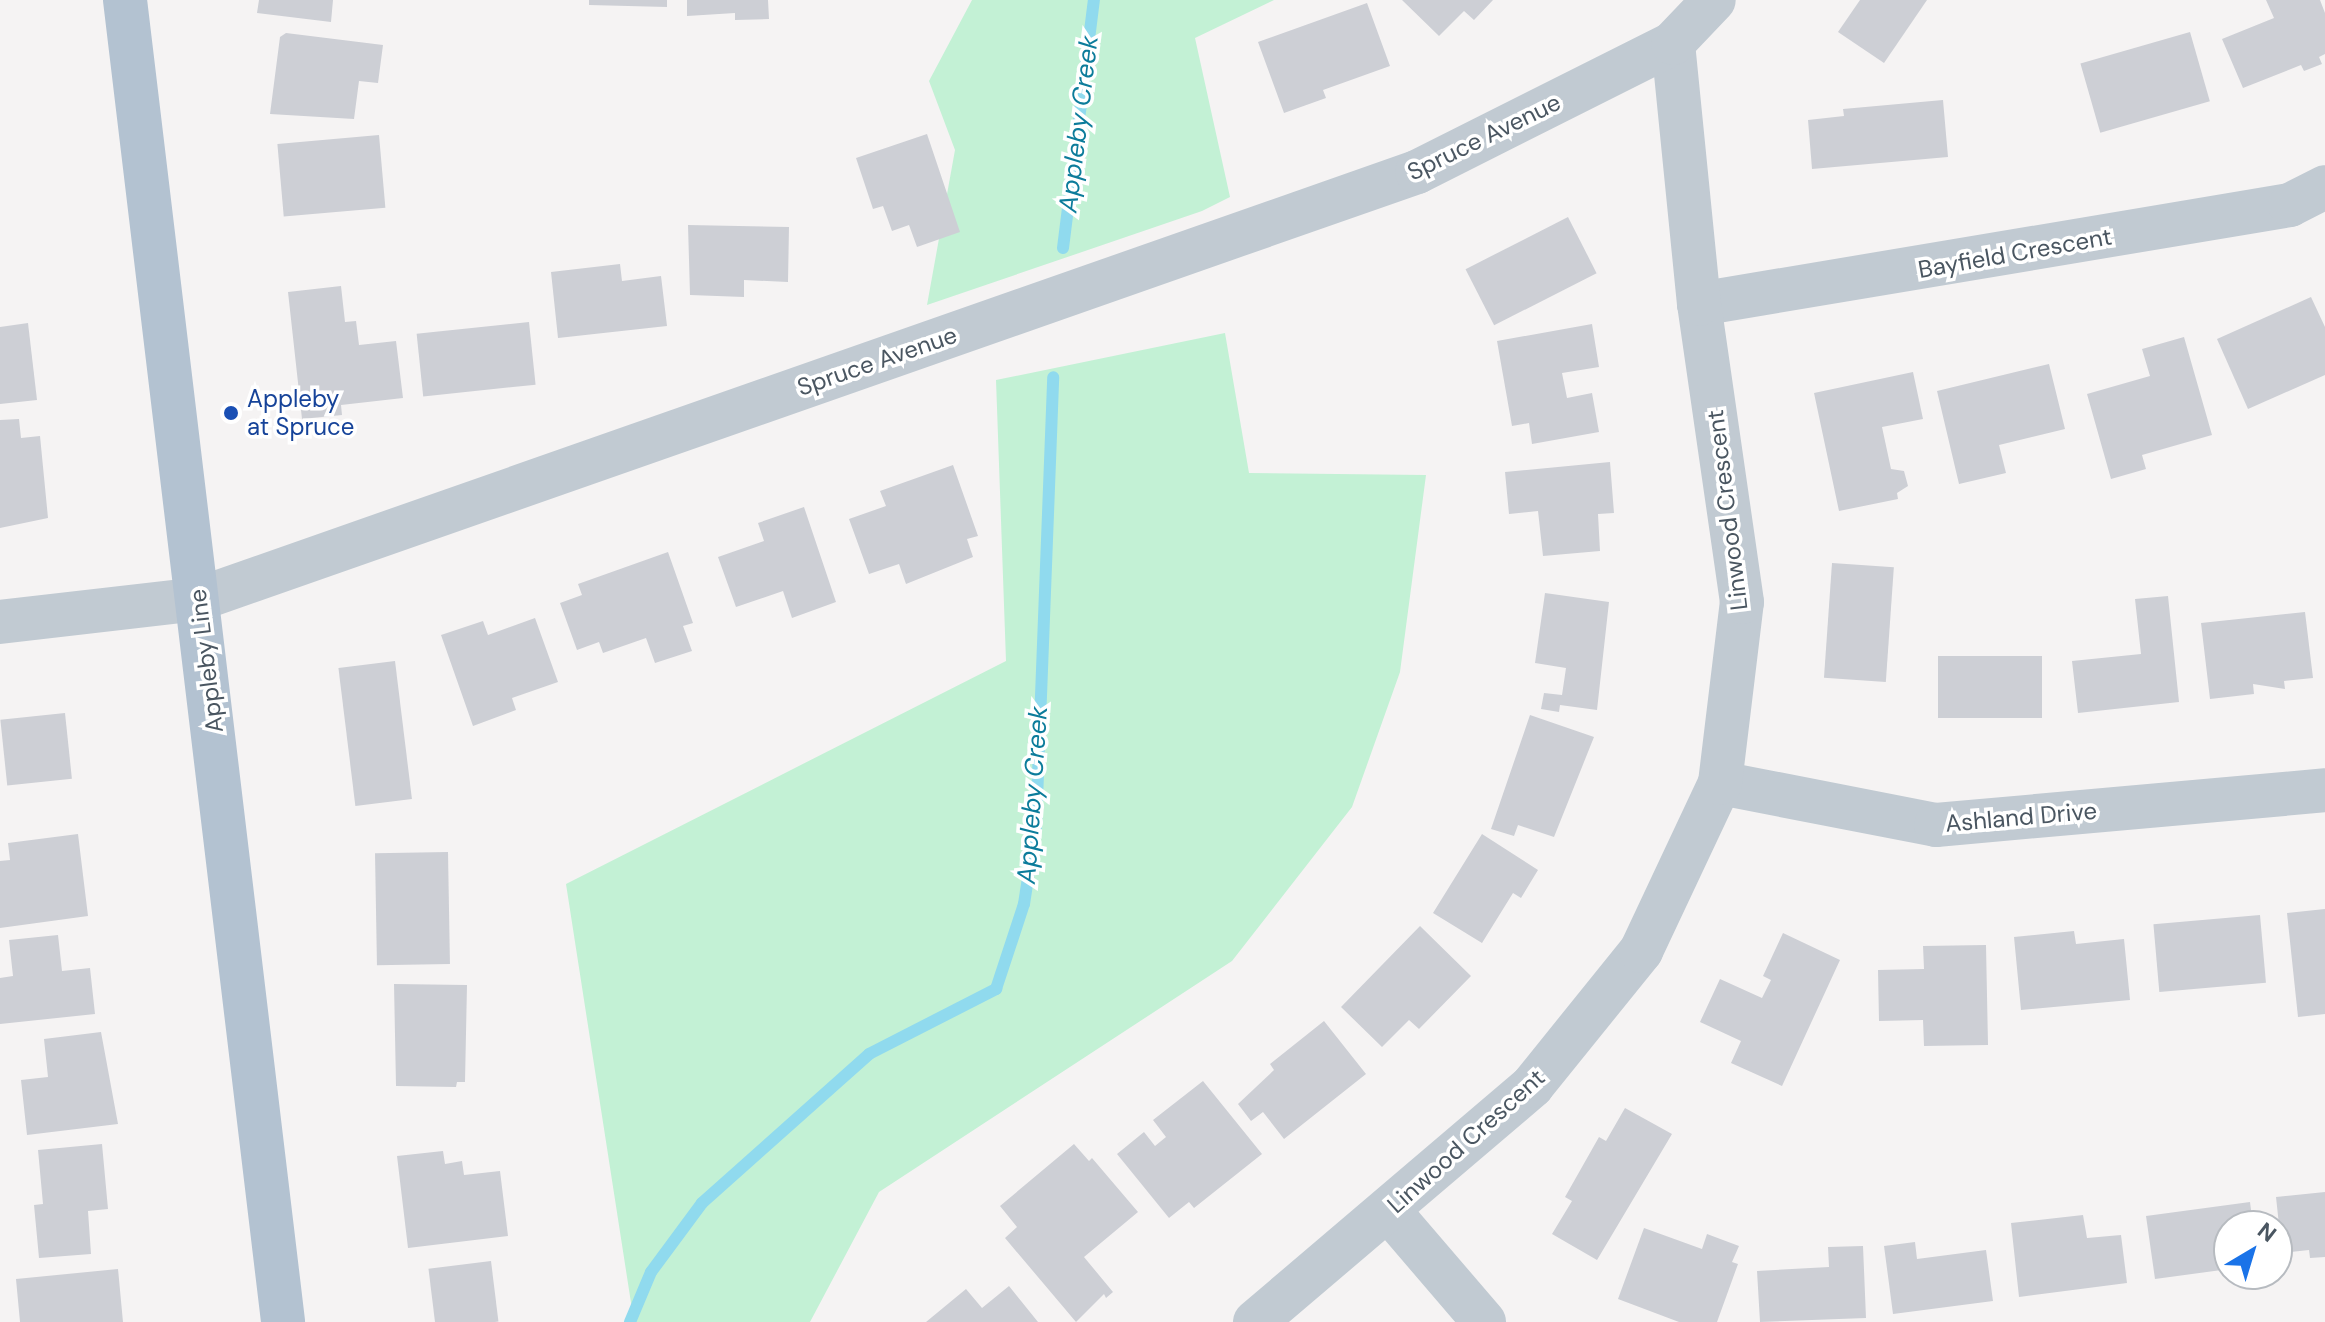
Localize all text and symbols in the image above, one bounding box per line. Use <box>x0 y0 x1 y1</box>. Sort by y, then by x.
water label: Appleby Creek <box>1053 34 1105 214</box>
street label: Spruce Avenue <box>1403 87 1565 187</box>
street label: Bayfield Crescent <box>1916 222 2114 284</box>
street label: Spruce Avenue <box>793 320 961 402</box>
place label: Appleby at Spruce <box>247 385 354 441</box>
marker: Appleby at Spruce <box>222 404 240 422</box>
street label: Linwood Crescent <box>1700 408 1754 612</box>
street label: Appleby Line <box>183 587 229 735</box>
water label: Appleby Creek <box>1011 705 1055 885</box>
street label: Ashland Drive <box>1944 796 2098 838</box>
street label: Linwood Crescent <box>1381 1063 1551 1219</box>
north arrow <box>2213 1210 2293 1290</box>
text: N <box>2252 1216 2282 1249</box>

